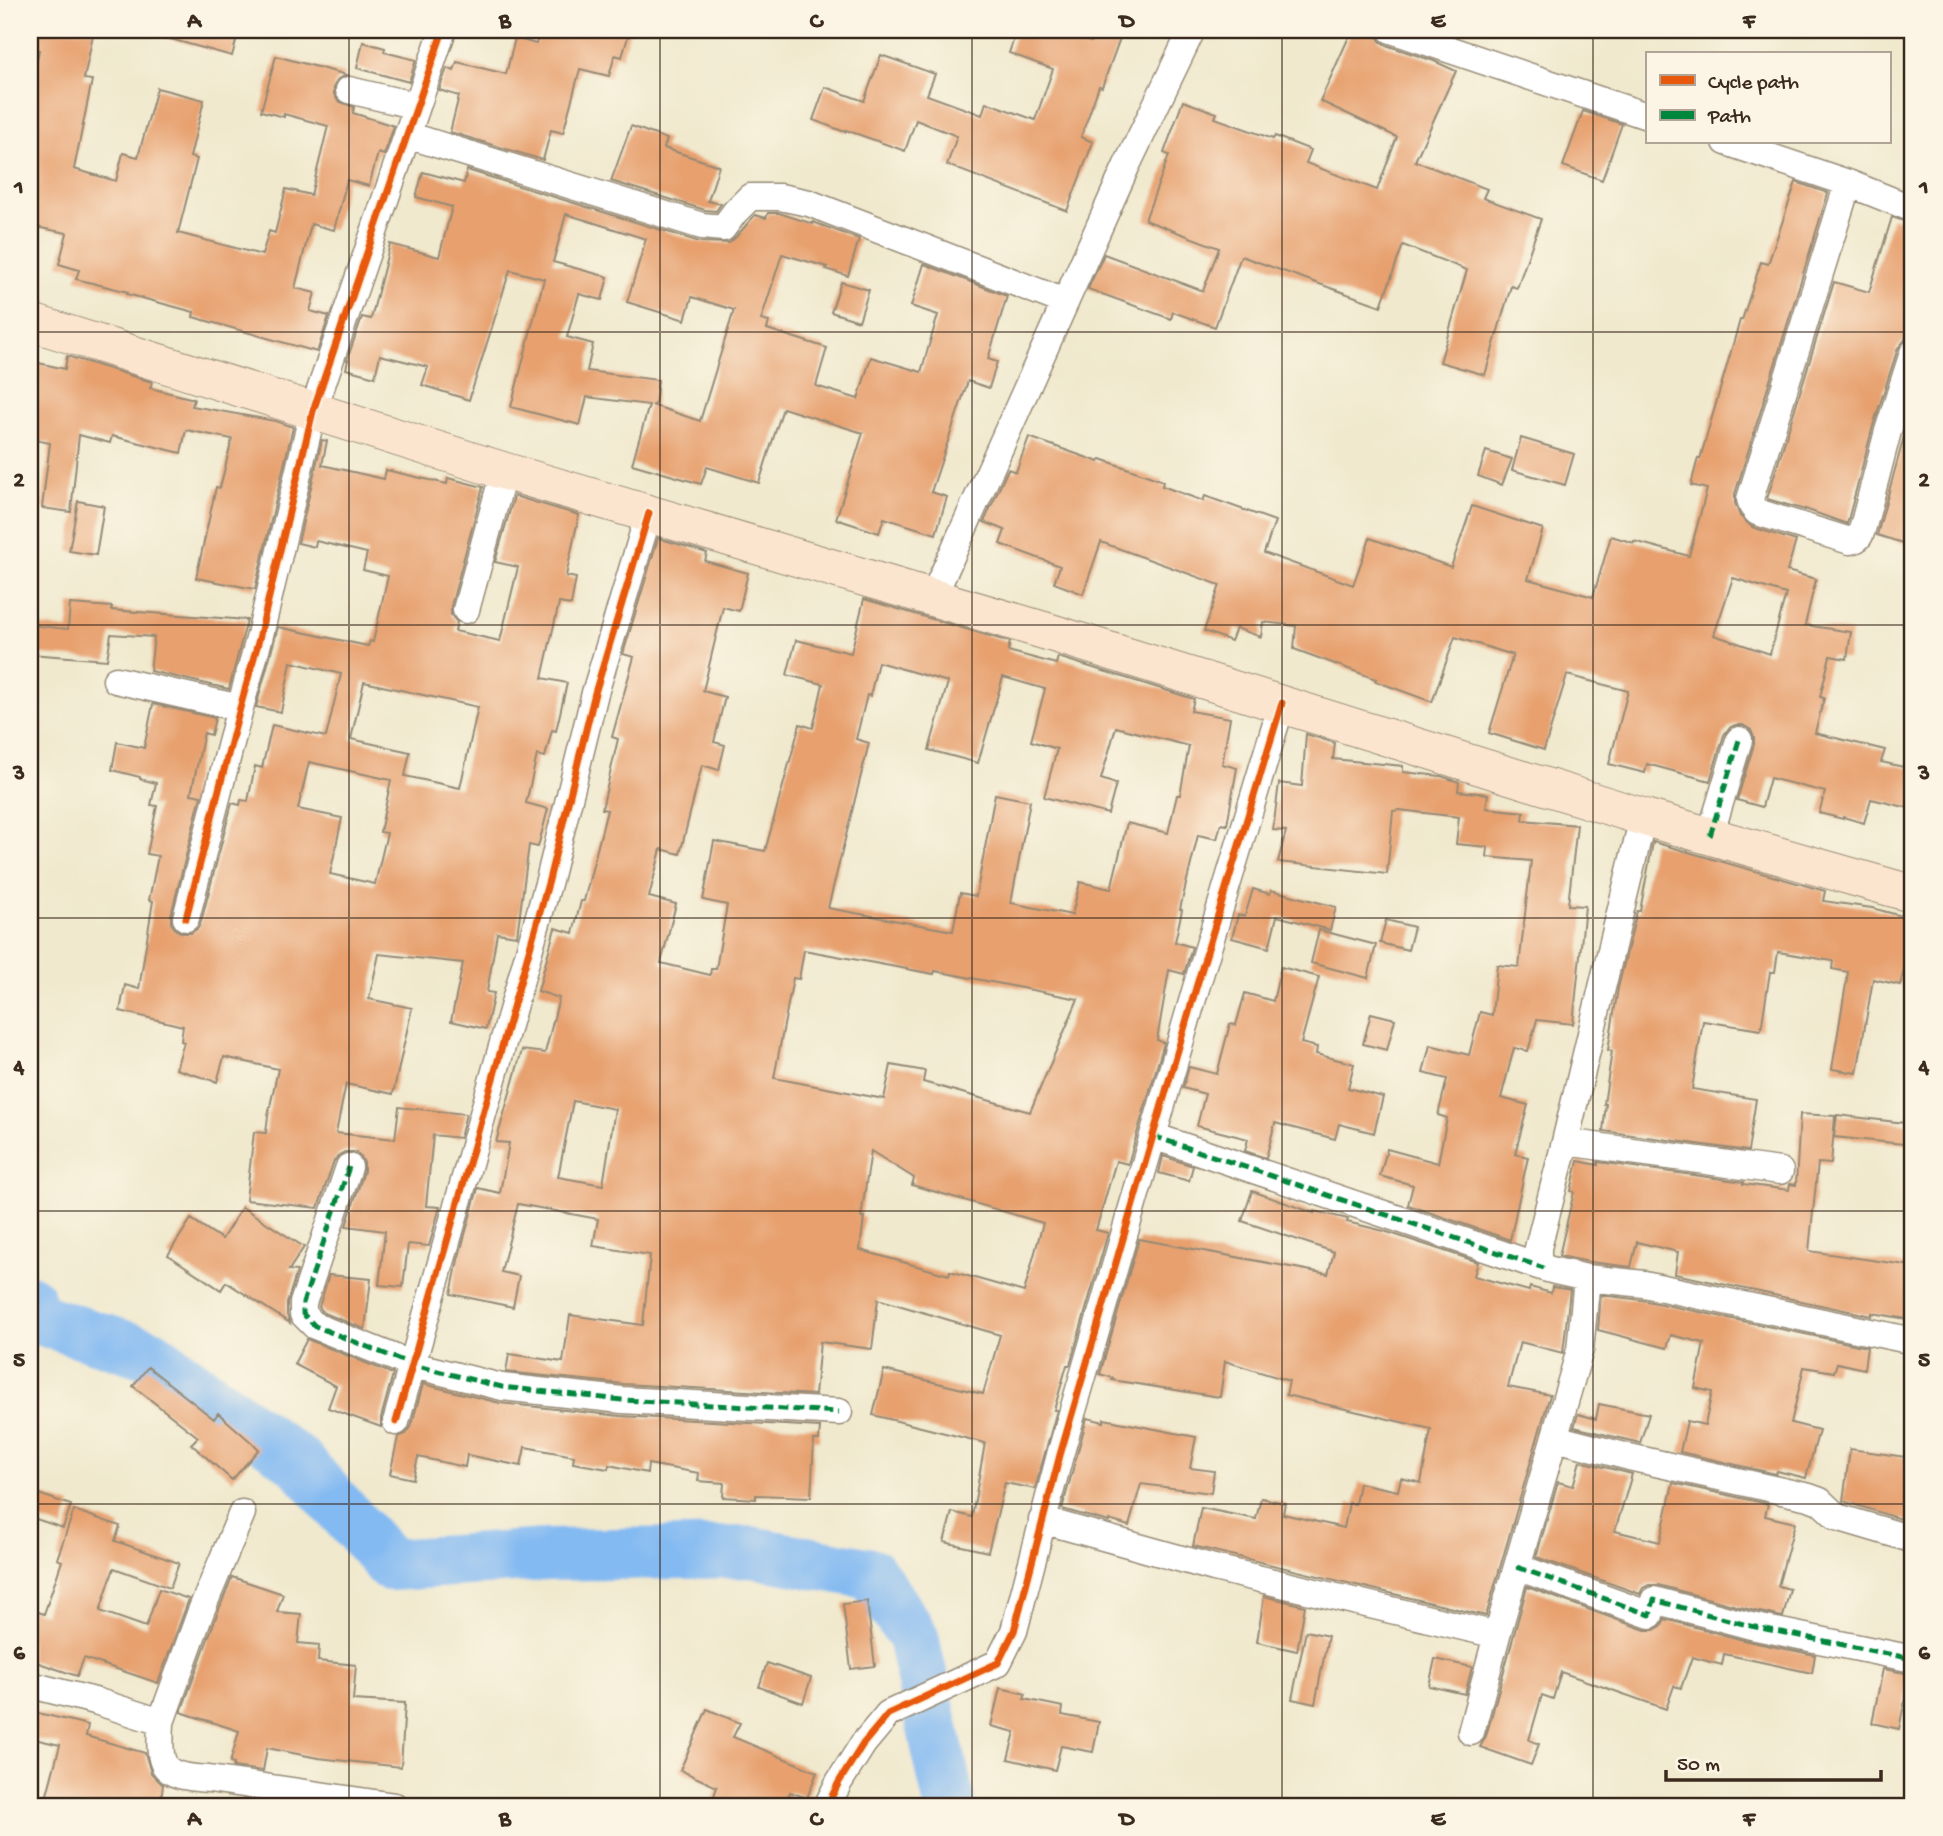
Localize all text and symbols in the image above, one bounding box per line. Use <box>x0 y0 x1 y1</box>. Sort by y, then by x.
text: A <box>186 9 202 36</box>
text: B <box>498 9 512 36</box>
text: C <box>810 9 825 36</box>
text: D <box>1118 9 1136 36</box>
text: E <box>1431 9 1447 36</box>
text: F <box>1742 9 1757 36</box>
legend <box>1646 52 1890 144</box>
text: Cycle path <box>1708 72 1799 97</box>
text: Path <box>1707 106 1751 131</box>
text: 1 <box>13 175 24 202</box>
text: 1 <box>1918 175 1929 202</box>
text: 2 <box>13 468 25 495</box>
text: 2 <box>1918 468 1930 495</box>
text: 3 <box>12 761 25 788</box>
text: 3 <box>1917 761 1930 788</box>
text: 4 <box>13 1055 25 1082</box>
text: 4 <box>1918 1055 1930 1082</box>
text: 5 <box>13 1348 25 1375</box>
text: 5 <box>1918 1348 1930 1375</box>
text: 6 <box>13 1641 26 1668</box>
text: 6 <box>1918 1641 1931 1668</box>
scale bar <box>1666 1738 1882 1782</box>
text: 50 m <box>1677 1754 1720 1779</box>
text: A <box>186 1807 202 1834</box>
text: B <box>498 1807 512 1834</box>
text: C <box>810 1807 825 1834</box>
text: D <box>1118 1807 1136 1834</box>
text: E <box>1431 1807 1447 1834</box>
text: F <box>1742 1807 1757 1834</box>

